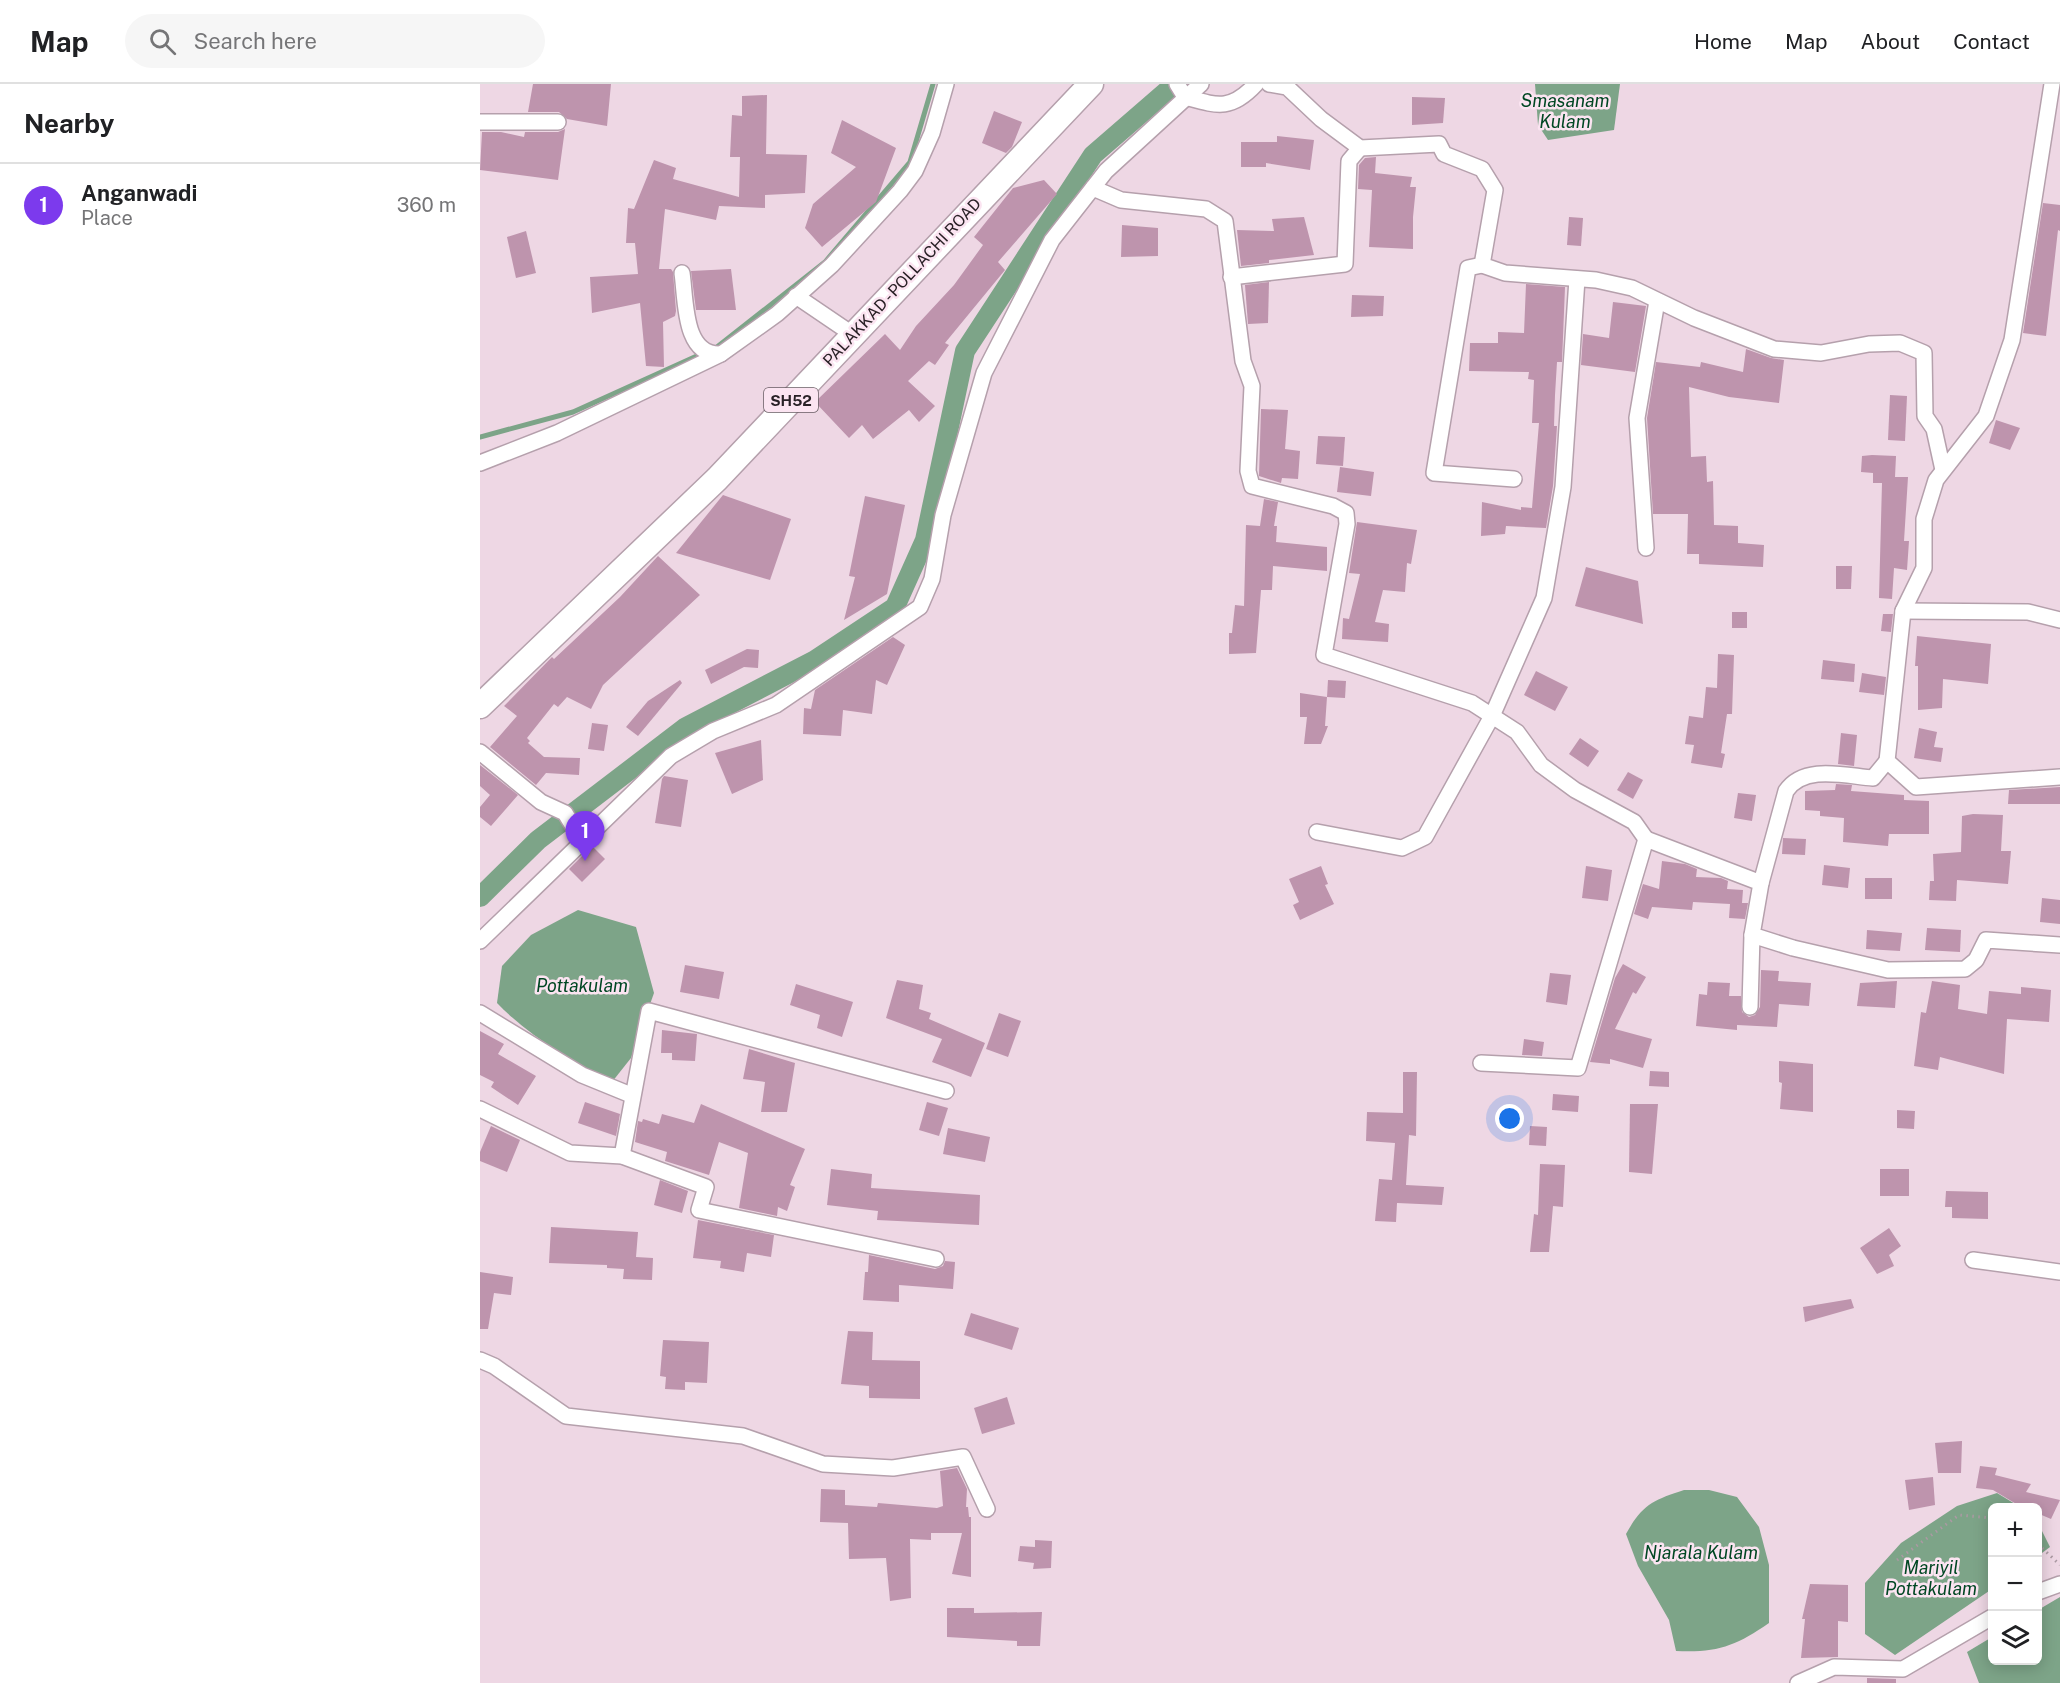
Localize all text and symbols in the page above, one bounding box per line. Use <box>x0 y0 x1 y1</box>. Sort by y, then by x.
search box <box>125 14 545 68</box>
text: Map <box>30 25 89 58</box>
icon: search <box>146 25 179 58</box>
text: Search here <box>194 28 317 54</box>
text: Home <box>1694 29 1752 54</box>
text: Map <box>1785 29 1828 54</box>
text: About <box>1861 29 1920 54</box>
text: Contact <box>1953 29 2030 54</box>
water label: Smasanam Kulam <box>1520 90 1610 132</box>
text: Nearby <box>24 108 114 139</box>
text: Anganwadi <box>81 180 197 206</box>
text: 1 <box>39 193 48 217</box>
text: 360 m <box>397 193 456 217</box>
street label: PALAKKAD - POLLACHI ROAD <box>819 194 985 370</box>
text: Place <box>81 206 133 230</box>
road number: SH52 <box>764 388 818 412</box>
pin: 1 <box>566 812 604 861</box>
water label: Pottakulam <box>536 975 628 996</box>
your location <box>1495 1104 1524 1133</box>
map controls <box>1988 1503 2042 1665</box>
button: + <box>1988 1503 2042 1557</box>
water label: Njarala Kulam <box>1644 1542 1758 1563</box>
water label: Mariyil Pottakulam <box>1885 1557 1977 1599</box>
button: − <box>1988 1557 2042 1611</box>
button: layers <box>1988 1611 2042 1665</box>

